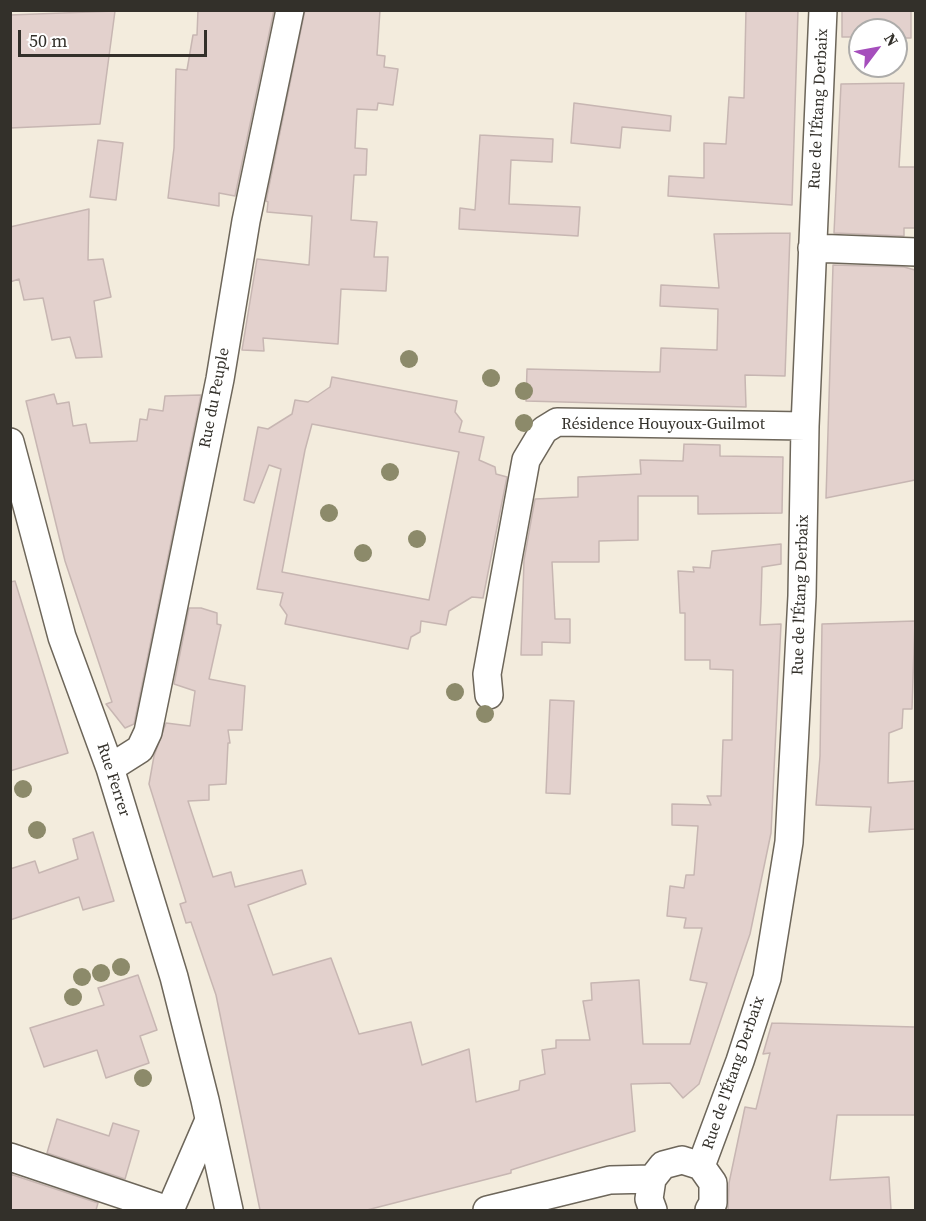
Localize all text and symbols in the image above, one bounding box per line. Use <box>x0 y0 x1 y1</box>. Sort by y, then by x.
scale bar <box>21 18 210 56</box>
north arrow <box>848 18 908 78</box>
text: 50 m <box>29 28 67 53</box>
street label: Rue de l'Étang Derbaix <box>805 28 833 190</box>
text: N <box>879 29 904 50</box>
street label: Rue du Peuple <box>196 346 234 450</box>
street label: Résidence Houyoux-Guilmot <box>561 415 765 435</box>
street label: Rue de l'Étang Derbaix <box>789 514 813 676</box>
street label: Rue Ferrer <box>92 741 134 819</box>
street label: Rue de l'Étang Derbaix <box>699 994 769 1152</box>

